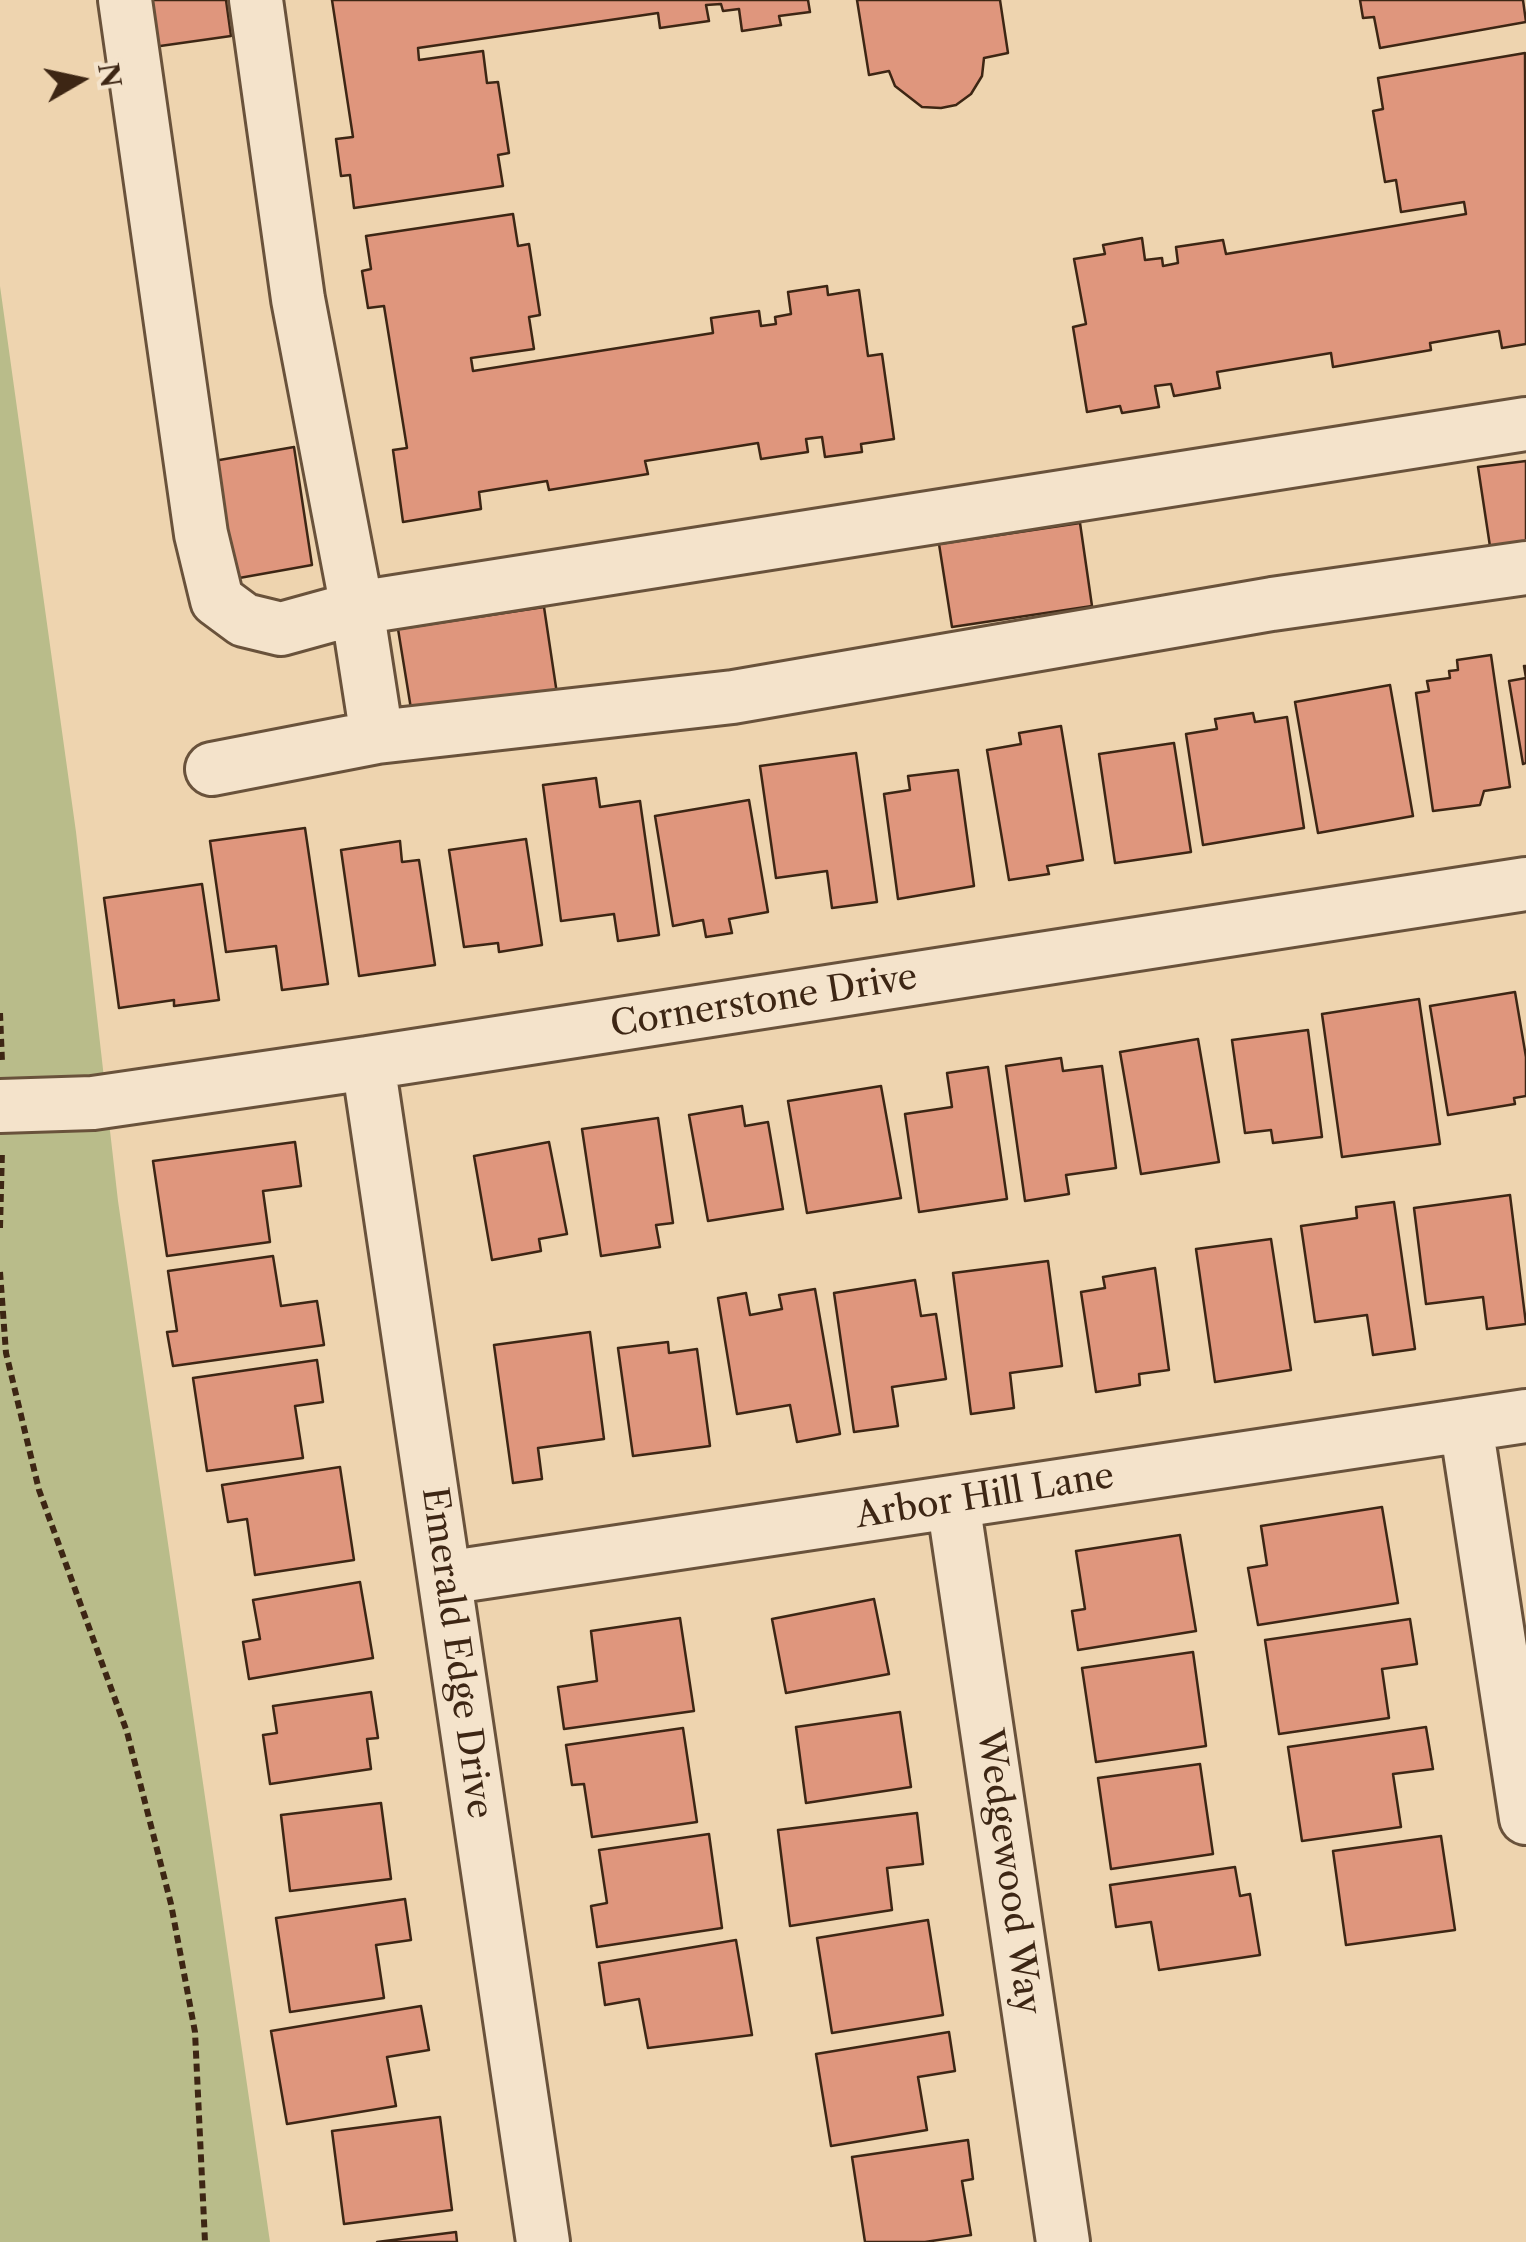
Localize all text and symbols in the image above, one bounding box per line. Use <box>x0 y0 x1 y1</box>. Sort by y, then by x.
north arrow <box>30 30 130 130</box>
text: N <box>91 61 128 90</box>
street label: Cornerstone Drive <box>608 957 920 1047</box>
street label: Arbor Hill Lane <box>853 1456 1117 1538</box>
street label: Emerald Edge Drive <box>412 1485 500 1821</box>
street label: Wedgewood Way <box>967 1727 1049 2017</box>

